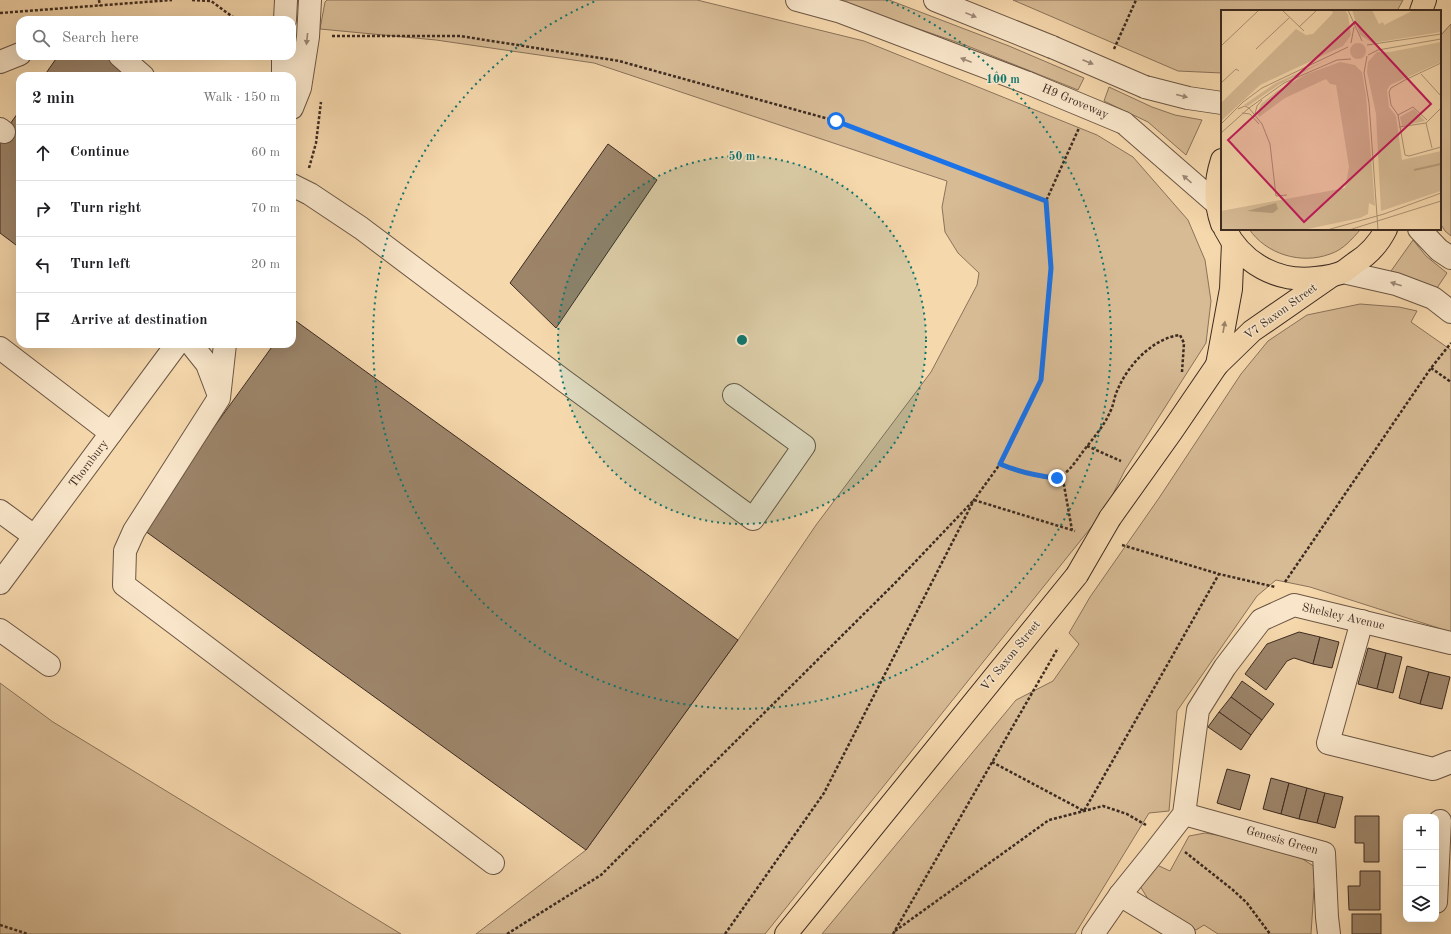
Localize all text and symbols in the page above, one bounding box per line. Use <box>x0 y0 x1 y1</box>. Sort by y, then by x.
inset map <box>1221 10 1441 230</box>
one-way arrow <box>966 12 978 18</box>
search box <box>16 16 296 60</box>
icon: search <box>30 27 52 49</box>
text: Search here <box>62 31 139 46</box>
one-way arrow <box>304 33 311 45</box>
one-way arrow <box>959 56 971 62</box>
one-way arrow <box>1083 60 1095 66</box>
text: 100 m <box>986 74 1020 86</box>
street label: H9 Groveway <box>1040 83 1111 122</box>
text: 2 min <box>32 90 75 107</box>
text: Walk · 150 m <box>203 91 280 104</box>
one-way arrow <box>1176 94 1189 100</box>
route start <box>827 112 845 130</box>
icon: ahead <box>32 142 54 164</box>
text: Continue <box>70 145 129 160</box>
text: 60 m <box>251 146 280 159</box>
text: 50 m <box>729 150 756 163</box>
one-way arrow <box>1182 174 1193 183</box>
icon: right <box>32 198 54 220</box>
text: Turn right <box>70 201 141 216</box>
text: 70 m <box>251 202 280 215</box>
icon: left <box>32 254 54 276</box>
text: Turn left <box>70 257 130 272</box>
text: 20 m <box>251 258 280 271</box>
one-way arrow <box>1390 281 1402 287</box>
street label: V7 Saxon Street <box>1242 282 1320 342</box>
icon: arrive <box>32 310 54 332</box>
text: Arrive at destination <box>70 313 208 328</box>
one-way arrow <box>1222 321 1228 333</box>
centre of rings <box>735 333 749 347</box>
street label: Thornbury <box>67 437 111 490</box>
route end <box>1048 469 1066 487</box>
street label: Shelsley Avenue <box>1300 602 1386 632</box>
street label: V7 Saxon Street <box>979 619 1043 693</box>
map controls <box>1403 814 1439 922</box>
button: + <box>1403 814 1439 850</box>
street label: Genesis Green <box>1245 825 1320 857</box>
button: − <box>1403 850 1439 886</box>
button: layers <box>1403 886 1439 922</box>

